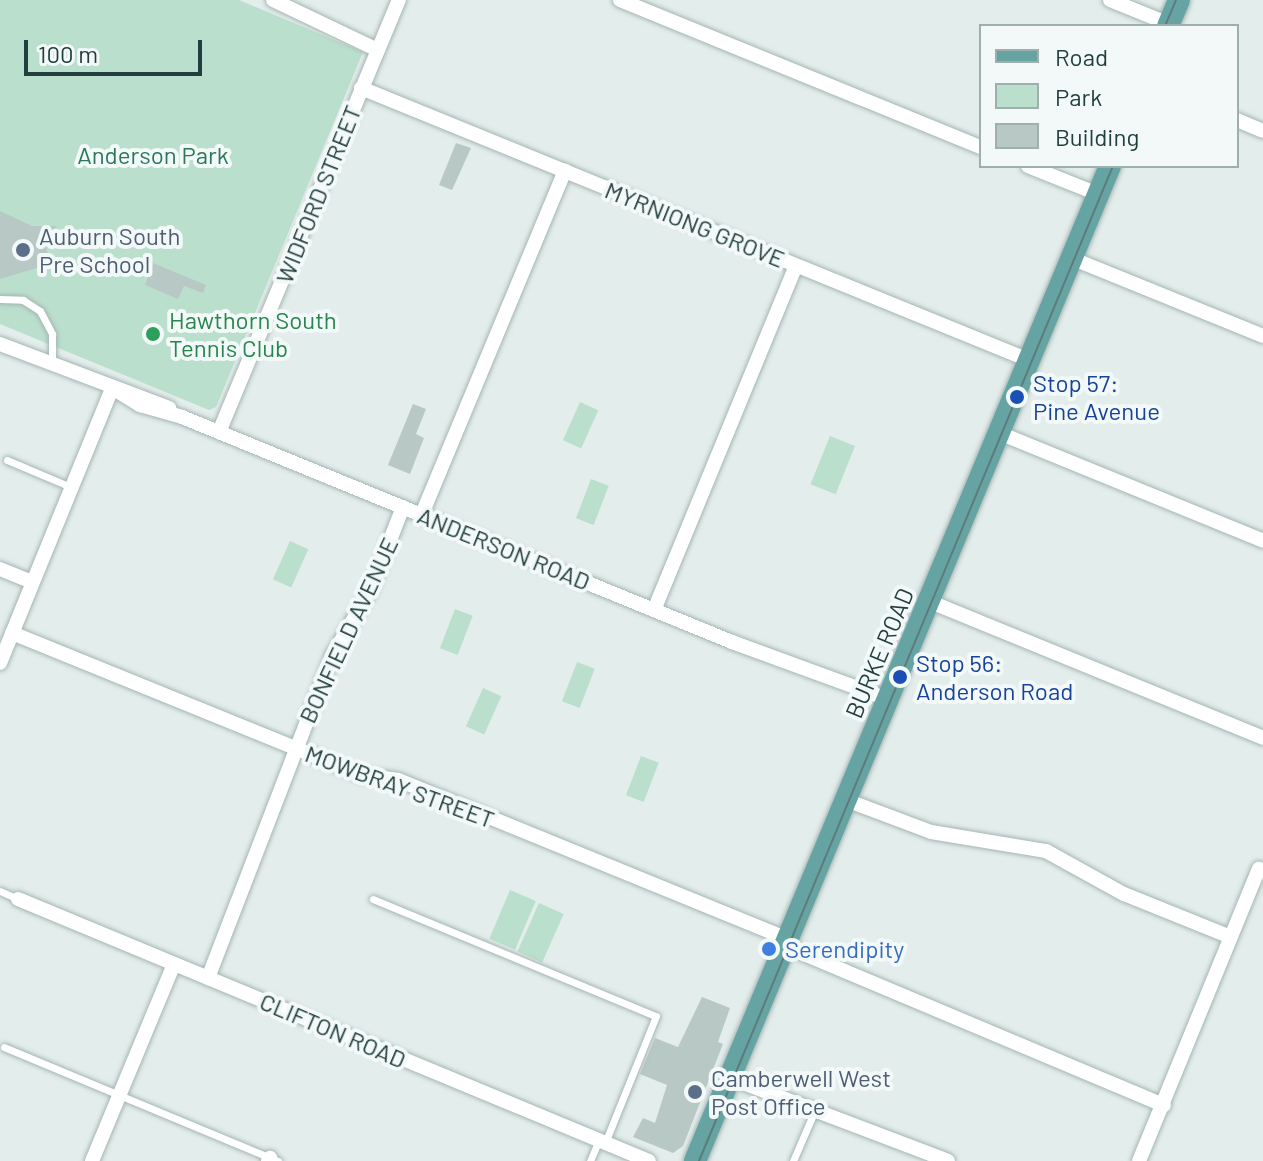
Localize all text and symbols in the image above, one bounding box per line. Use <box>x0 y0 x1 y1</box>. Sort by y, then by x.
scale bar <box>28 24 206 74</box>
legend <box>979 24 1239 168</box>
text: 100 m <box>38 39 98 68</box>
text: Road <box>1055 42 1108 71</box>
text: Park <box>1055 82 1102 111</box>
street label: WIDFORD STREET <box>269 101 367 287</box>
text: Building <box>1055 122 1139 151</box>
park label: Anderson Park <box>77 141 229 169</box>
street label: MYRNIONG GROVE <box>601 175 789 273</box>
place label: Auburn South Pre School <box>39 222 181 278</box>
marker: Auburn South Pre School <box>14 241 32 259</box>
place label: Hawthorn South Tennis Club <box>169 306 337 362</box>
marker: Hawthorn South Tennis Club <box>144 325 162 343</box>
place label: Stop 57: Pine Avenue <box>1033 369 1160 425</box>
marker: Stop 57: Pine Avenue <box>1008 388 1026 406</box>
street label: ANDERSON ROAD <box>414 500 594 596</box>
street label: BONFIELD AVENUE <box>292 533 404 727</box>
street label: BURKE ROAD <box>839 584 919 722</box>
place label: Stop 56: Anderson Road <box>916 649 1073 705</box>
marker: Stop 56: Anderson Road <box>891 668 909 686</box>
street label: MOWBRAY STREET <box>302 738 498 834</box>
place label: Serendipity <box>785 935 904 963</box>
marker: Serendipity <box>760 940 778 958</box>
street label: CLIFTON ROAD <box>256 986 410 1074</box>
place label: Camberwell West Post Office <box>711 1064 891 1120</box>
marker: Camberwell West Post Office <box>686 1083 704 1101</box>

